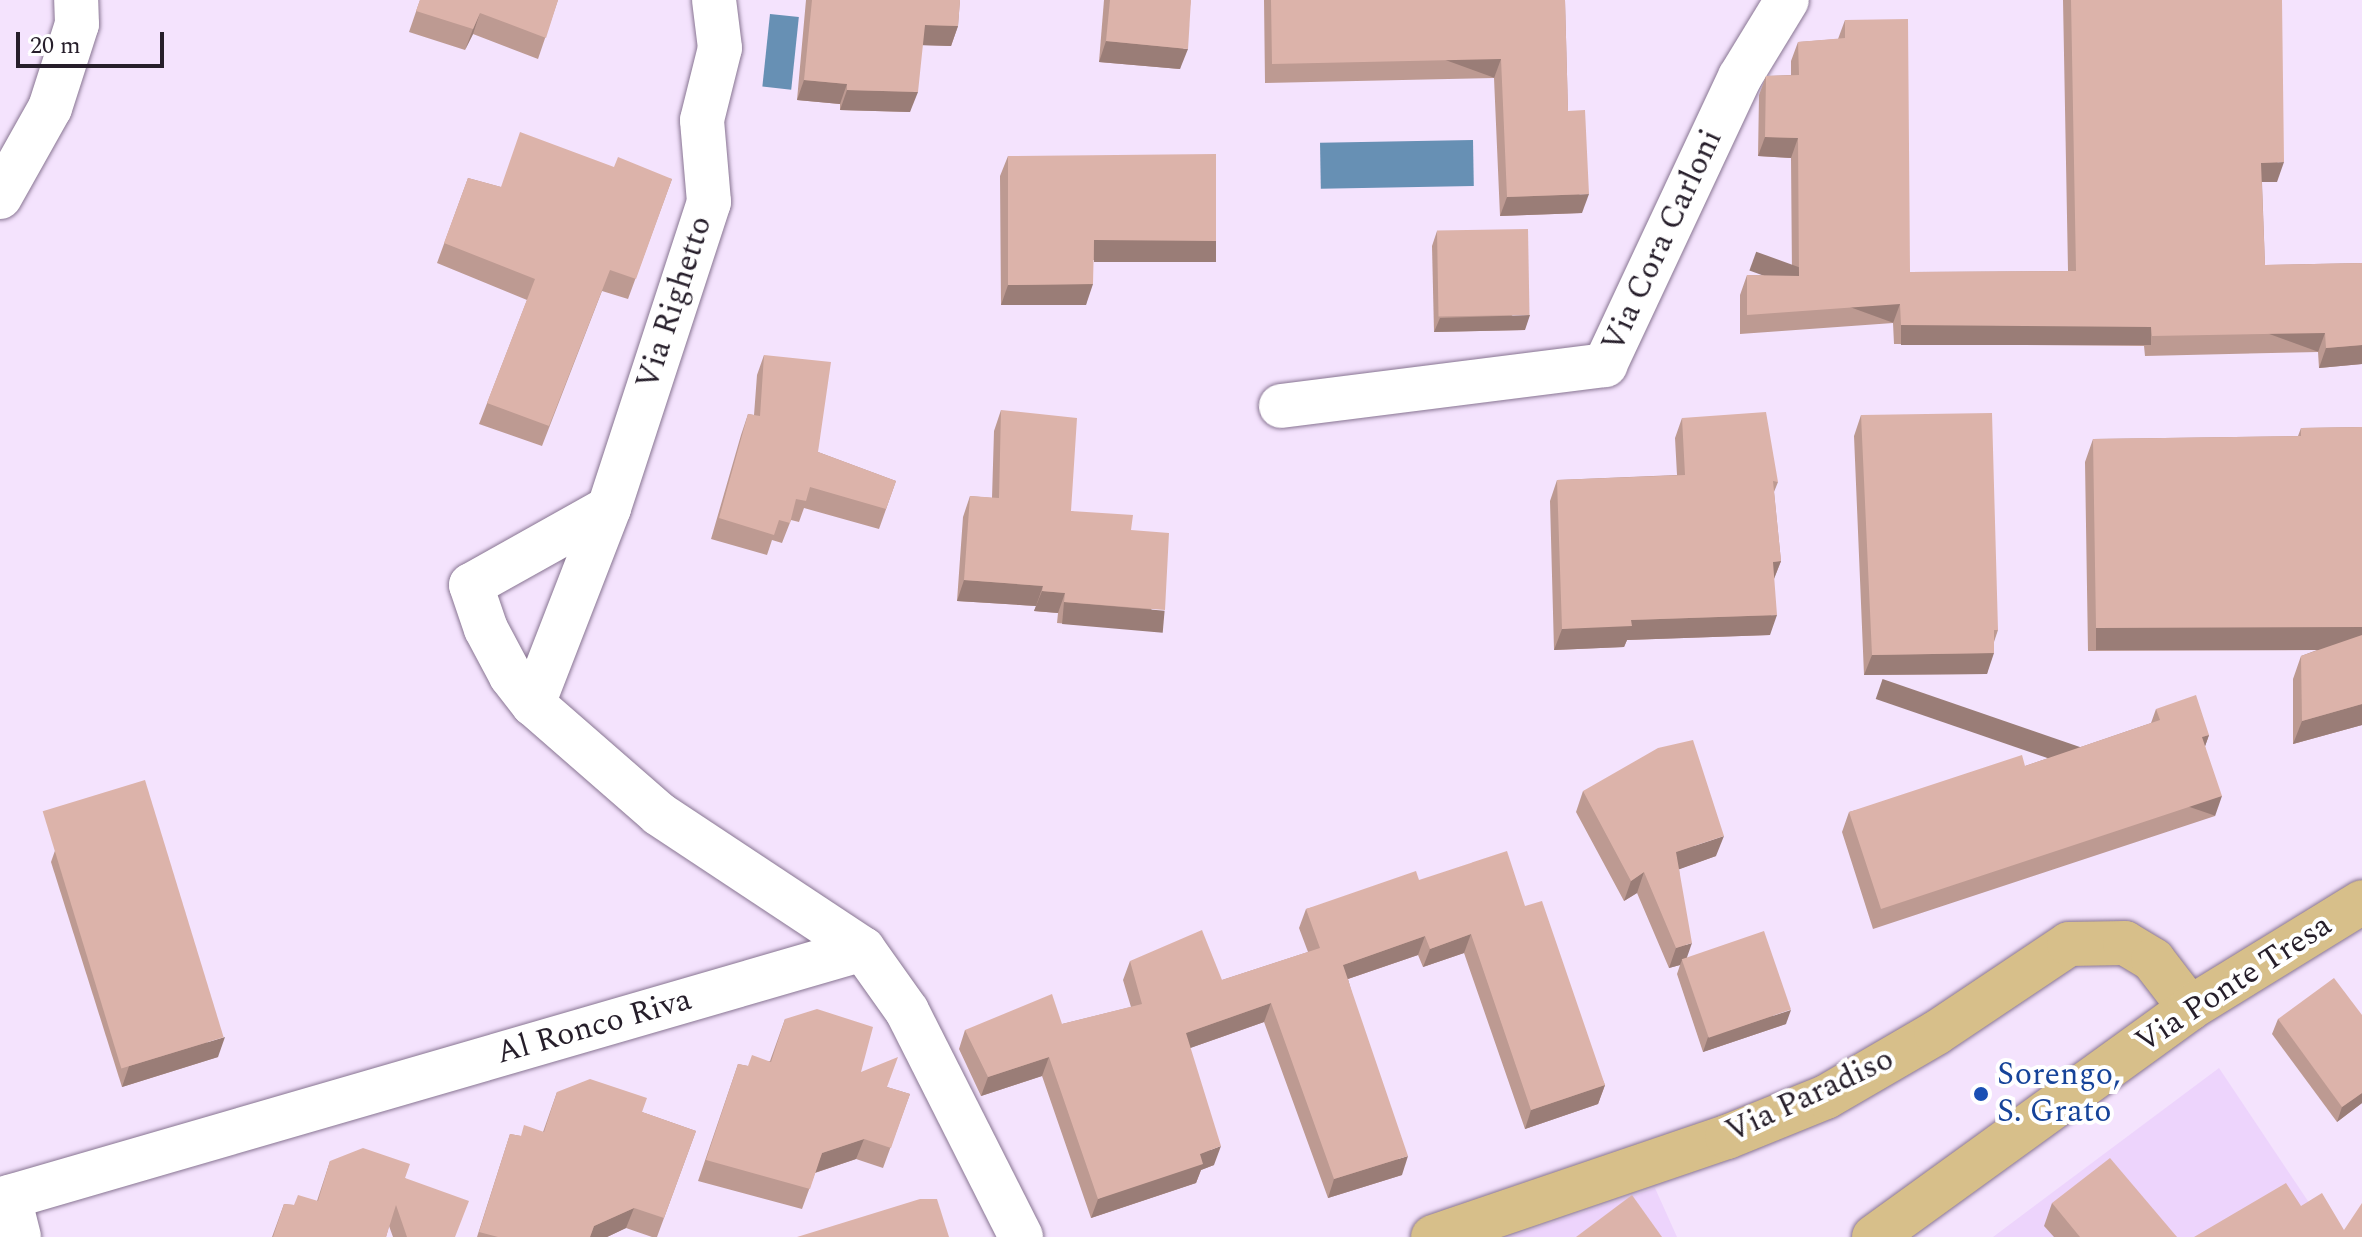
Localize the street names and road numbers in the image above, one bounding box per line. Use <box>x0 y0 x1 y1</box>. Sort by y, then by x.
street label: Via Cora Carloni <box>1595 124 1731 358</box>
street label: Via Righetto <box>629 212 721 394</box>
street label: Via Ponte Tresa <box>2129 906 2339 1062</box>
street label: Al Ronco Riva <box>492 981 696 1073</box>
street label: Via Paradiso <box>1720 1040 1900 1152</box>

